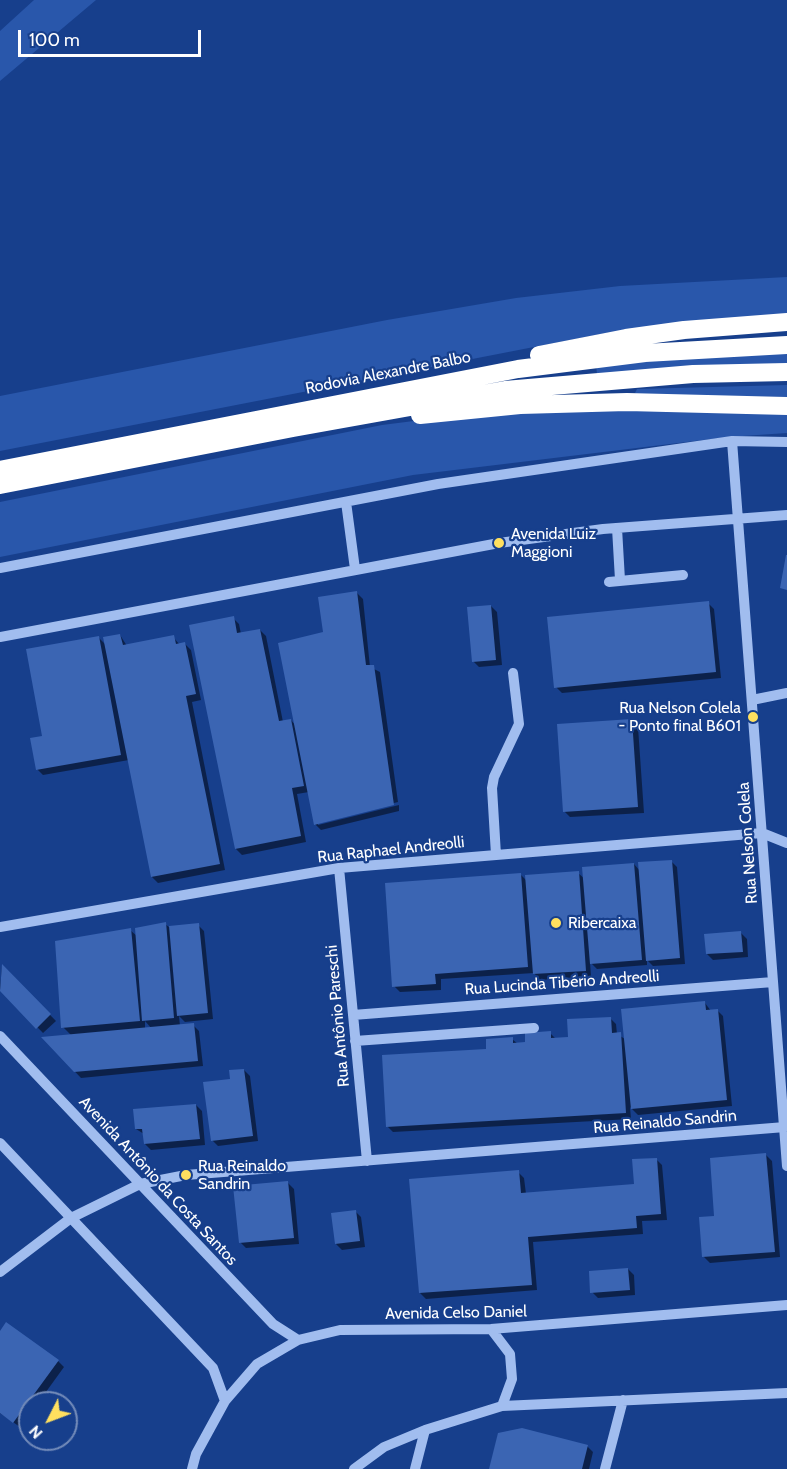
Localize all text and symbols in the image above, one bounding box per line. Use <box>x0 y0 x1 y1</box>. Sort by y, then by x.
scale bar <box>21 18 204 56</box>
text: 100 m <box>29 29 80 51</box>
street label: Rodovia Alexandre Balbo <box>304 348 472 398</box>
place label: Avenida Luiz Maggioni <box>511 524 596 562</box>
marker: Avenida Luiz Maggioni <box>492 536 506 550</box>
place label: Rua Nelson Colela - Ponto final B601 <box>619 698 741 736</box>
marker: Rua Nelson Colela - Ponto final B601 <box>746 710 760 724</box>
street label: Rua Nelson Colela <box>734 782 762 904</box>
street label: Rua Raphael Andreolli <box>317 833 465 867</box>
place label: Ribercaixa <box>568 913 636 933</box>
marker: Ribercaixa <box>549 916 563 930</box>
street label: Rua Antônio Pareschi <box>322 944 354 1088</box>
street label: Rua Lucinda Tibério Andreolli <box>464 967 660 999</box>
street label: Avenida Antônio da Costa Santos <box>75 1093 241 1269</box>
street label: Rua Reinaldo Sandrin <box>592 1106 738 1138</box>
place label: Rua Reinaldo Sandrin <box>198 1156 286 1194</box>
marker: Rua Reinaldo Sandrin <box>179 1168 193 1182</box>
street label: Avenida Celso Daniel <box>385 1302 527 1324</box>
north arrow <box>18 1391 78 1451</box>
text: N <box>25 1421 47 1443</box>

